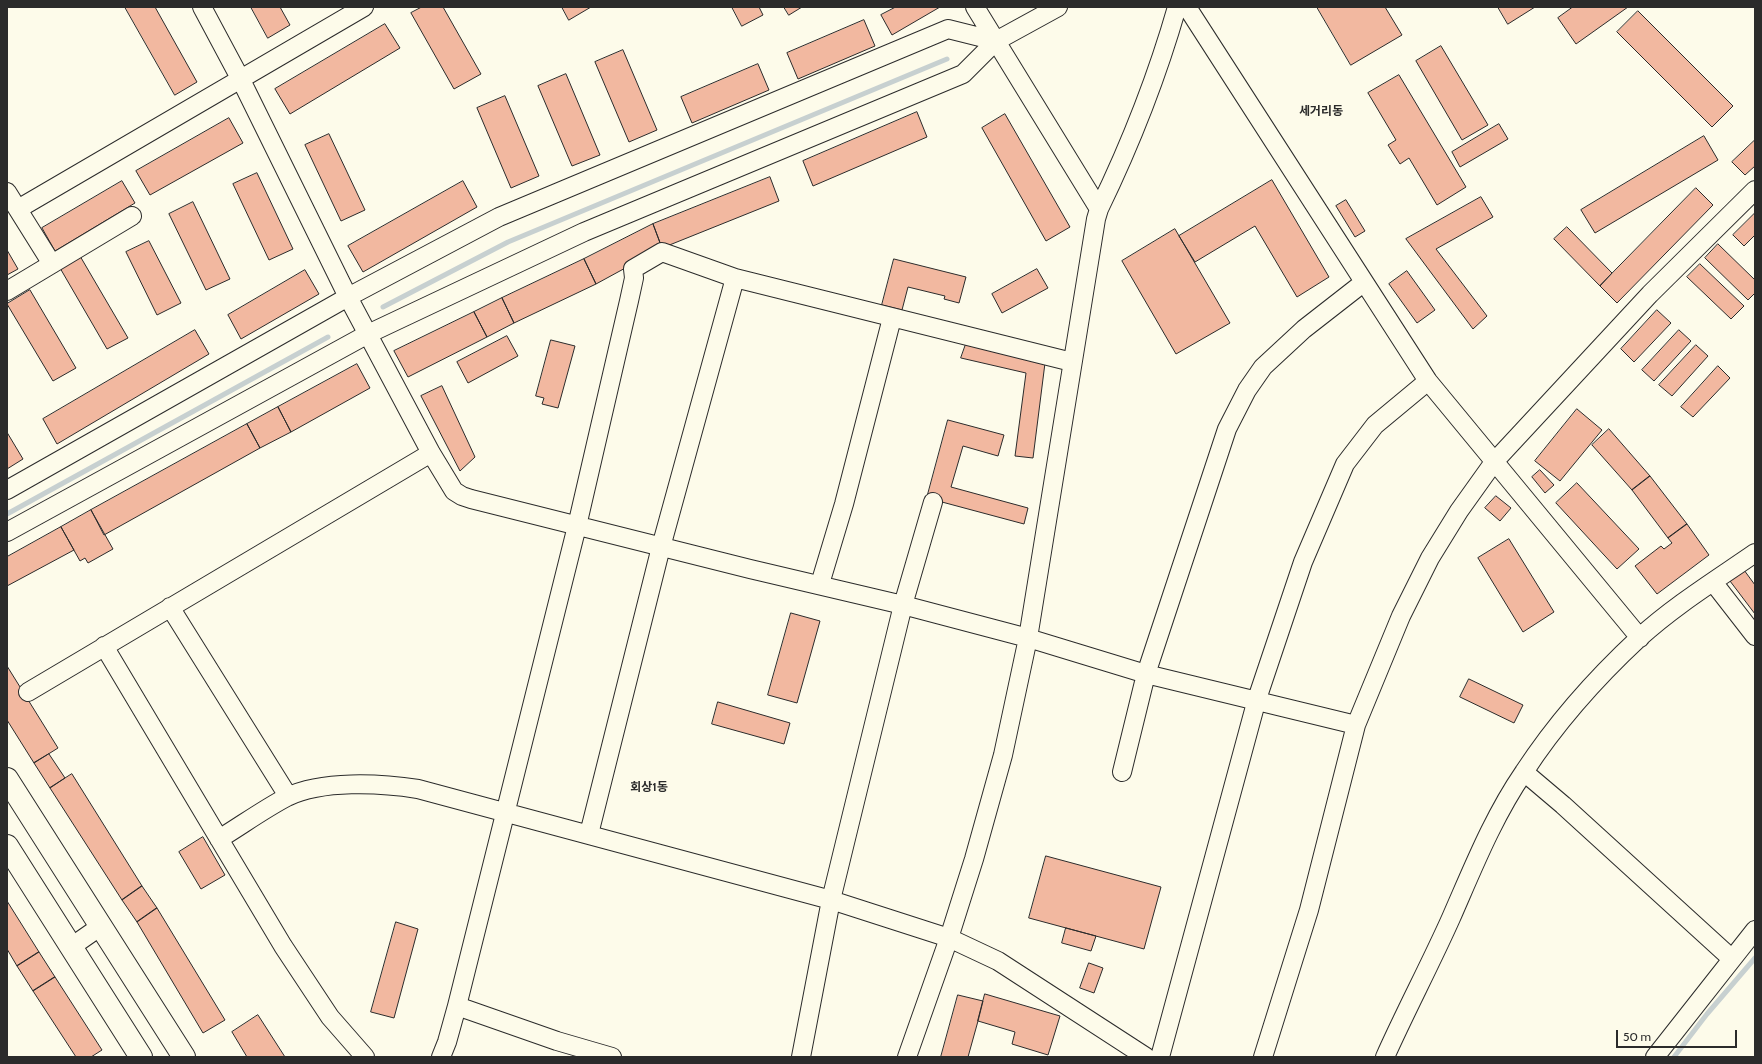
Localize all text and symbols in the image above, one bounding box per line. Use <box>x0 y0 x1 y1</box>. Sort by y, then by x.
district label: 세거리동 <box>1299 104 1343 118</box>
district label: 회상1동 <box>630 780 668 794</box>
scale bar <box>1618 1022 1739 1048</box>
text: 50 m <box>1623 1029 1651 1044</box>

